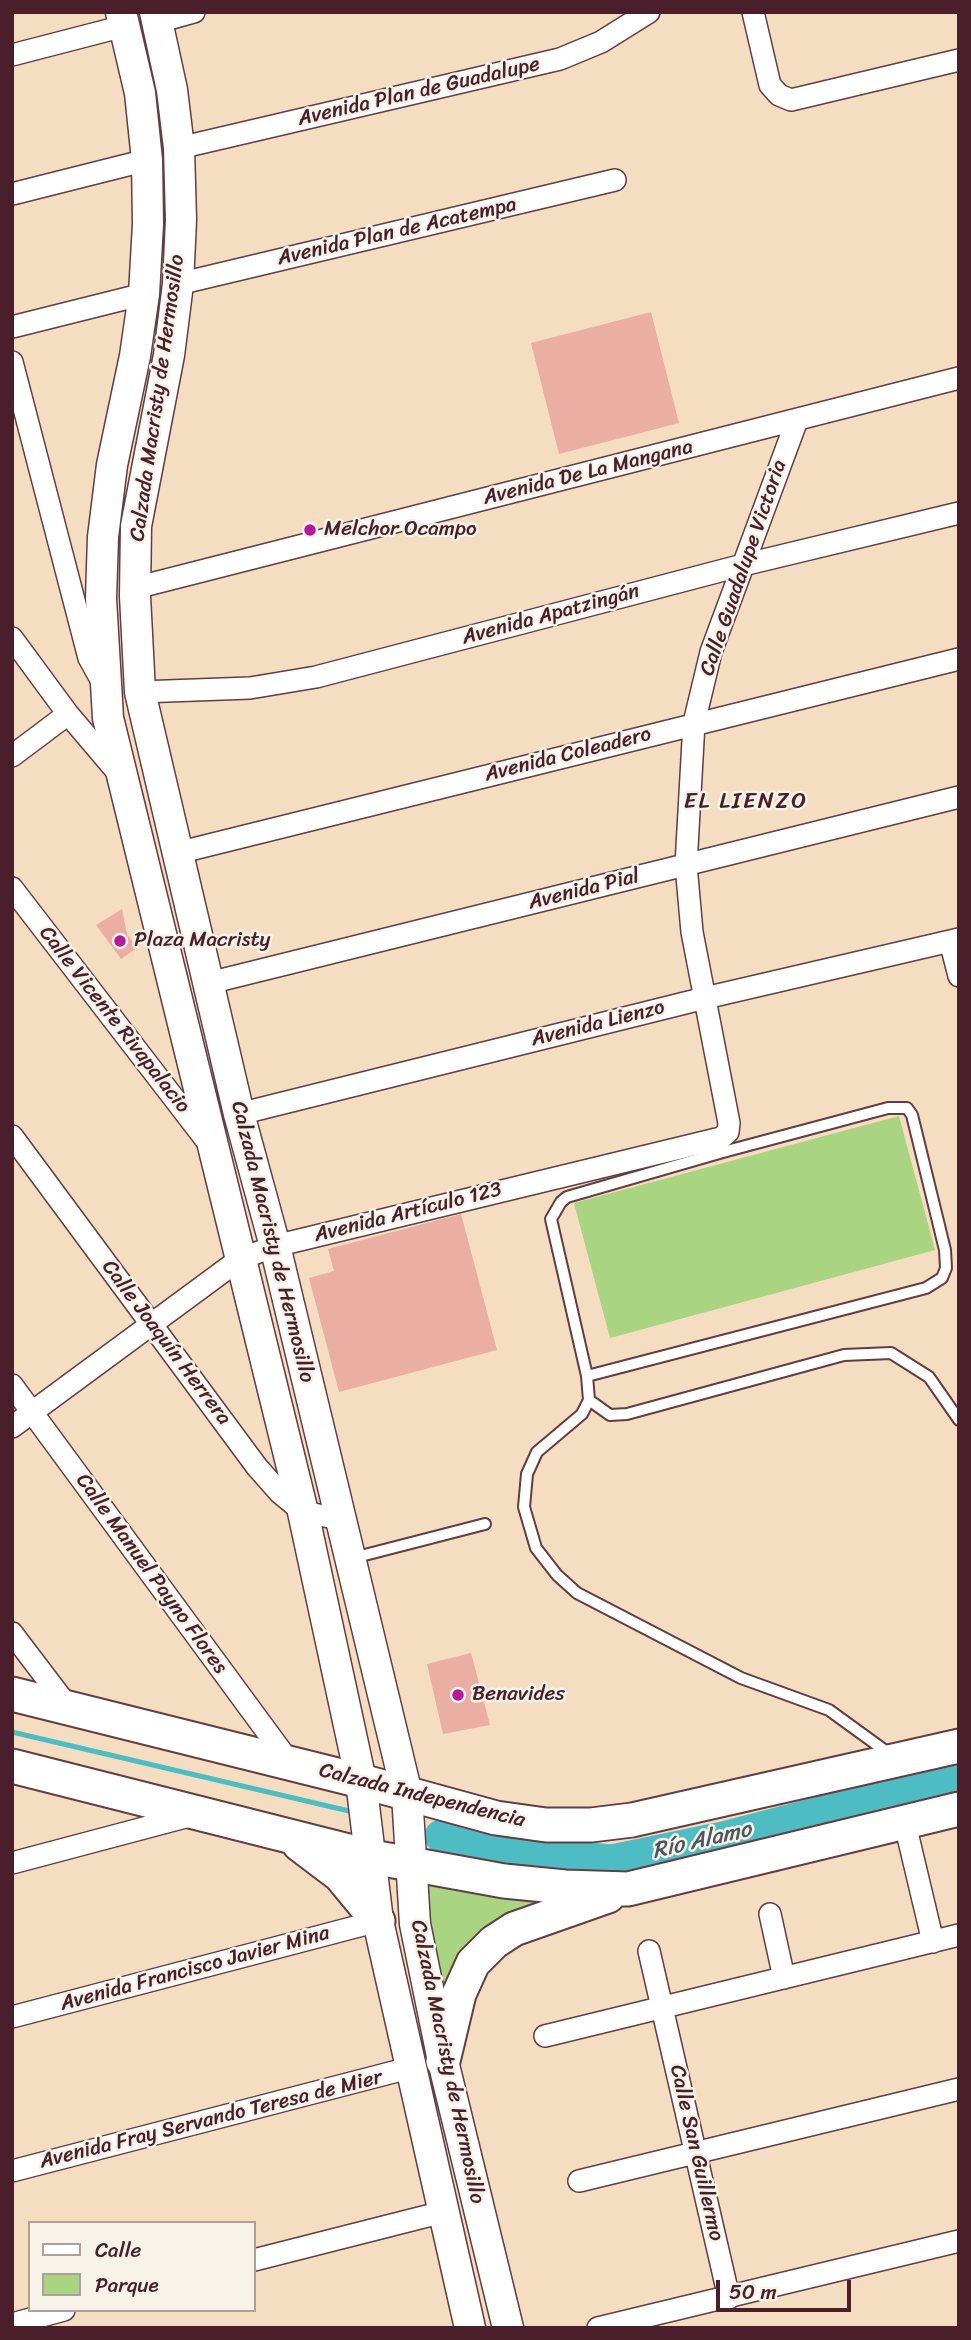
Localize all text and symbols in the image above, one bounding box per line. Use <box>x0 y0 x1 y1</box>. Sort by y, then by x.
street label: Avenida Plan de Guadalupe <box>296 52 542 132</box>
street label: Avenida Plan de Acatempa <box>275 192 519 272</box>
street label: Calzada Macristy de Hermosillo <box>125 253 191 543</box>
street label: Avenida De La Mangana <box>481 435 695 511</box>
street label: Calle Guadalupe Victoria <box>695 457 793 679</box>
place label: Melchor Ocampo <box>324 517 477 543</box>
marker: Melchor Ocampo <box>302 522 318 538</box>
street label: Avenida Apatzingán <box>459 579 643 651</box>
street label: Avenida Coleadero <box>482 722 654 788</box>
district label: EL LIENZO <box>685 788 807 816</box>
street label: Avenida Pial <box>526 864 642 916</box>
street label: Calle Vicente Rivapalacio <box>33 921 195 1119</box>
place label: Plaza Macristy <box>134 928 270 954</box>
marker: Plaza Macristy <box>112 933 128 949</box>
street label: Avenida Lienzo <box>529 995 667 1053</box>
street label: Calzada Macristy de Hermosillo <box>225 1099 319 1385</box>
street label: Avenida Artículo 123 <box>312 1178 504 1248</box>
street label: Calle Joaquín Herrera <box>96 1256 236 1430</box>
street label: Calle Manuel Payno Flores <box>70 1469 232 1679</box>
place label: Benavides <box>472 1682 565 1708</box>
marker: Benavides <box>450 1687 466 1703</box>
street label: Calzada Independencia <box>316 1758 528 1834</box>
water label: Río Alamo <box>650 1816 754 1866</box>
street label: Calzada Macristy de Hermosillo <box>405 1918 489 2206</box>
street label: Avenida Francisco Javier Mina <box>58 1921 332 2017</box>
street label: Calle San Guillermo <box>663 2062 729 2244</box>
street label: Avenida Fray Servando Teresa de Mier <box>37 2065 385 2175</box>
legend <box>28 2221 256 2312</box>
text: Calle <box>95 2231 141 2269</box>
text: Parque <box>95 2266 159 2304</box>
scale bar <box>719 2266 854 2310</box>
text: 50 m <box>729 2273 777 2311</box>

